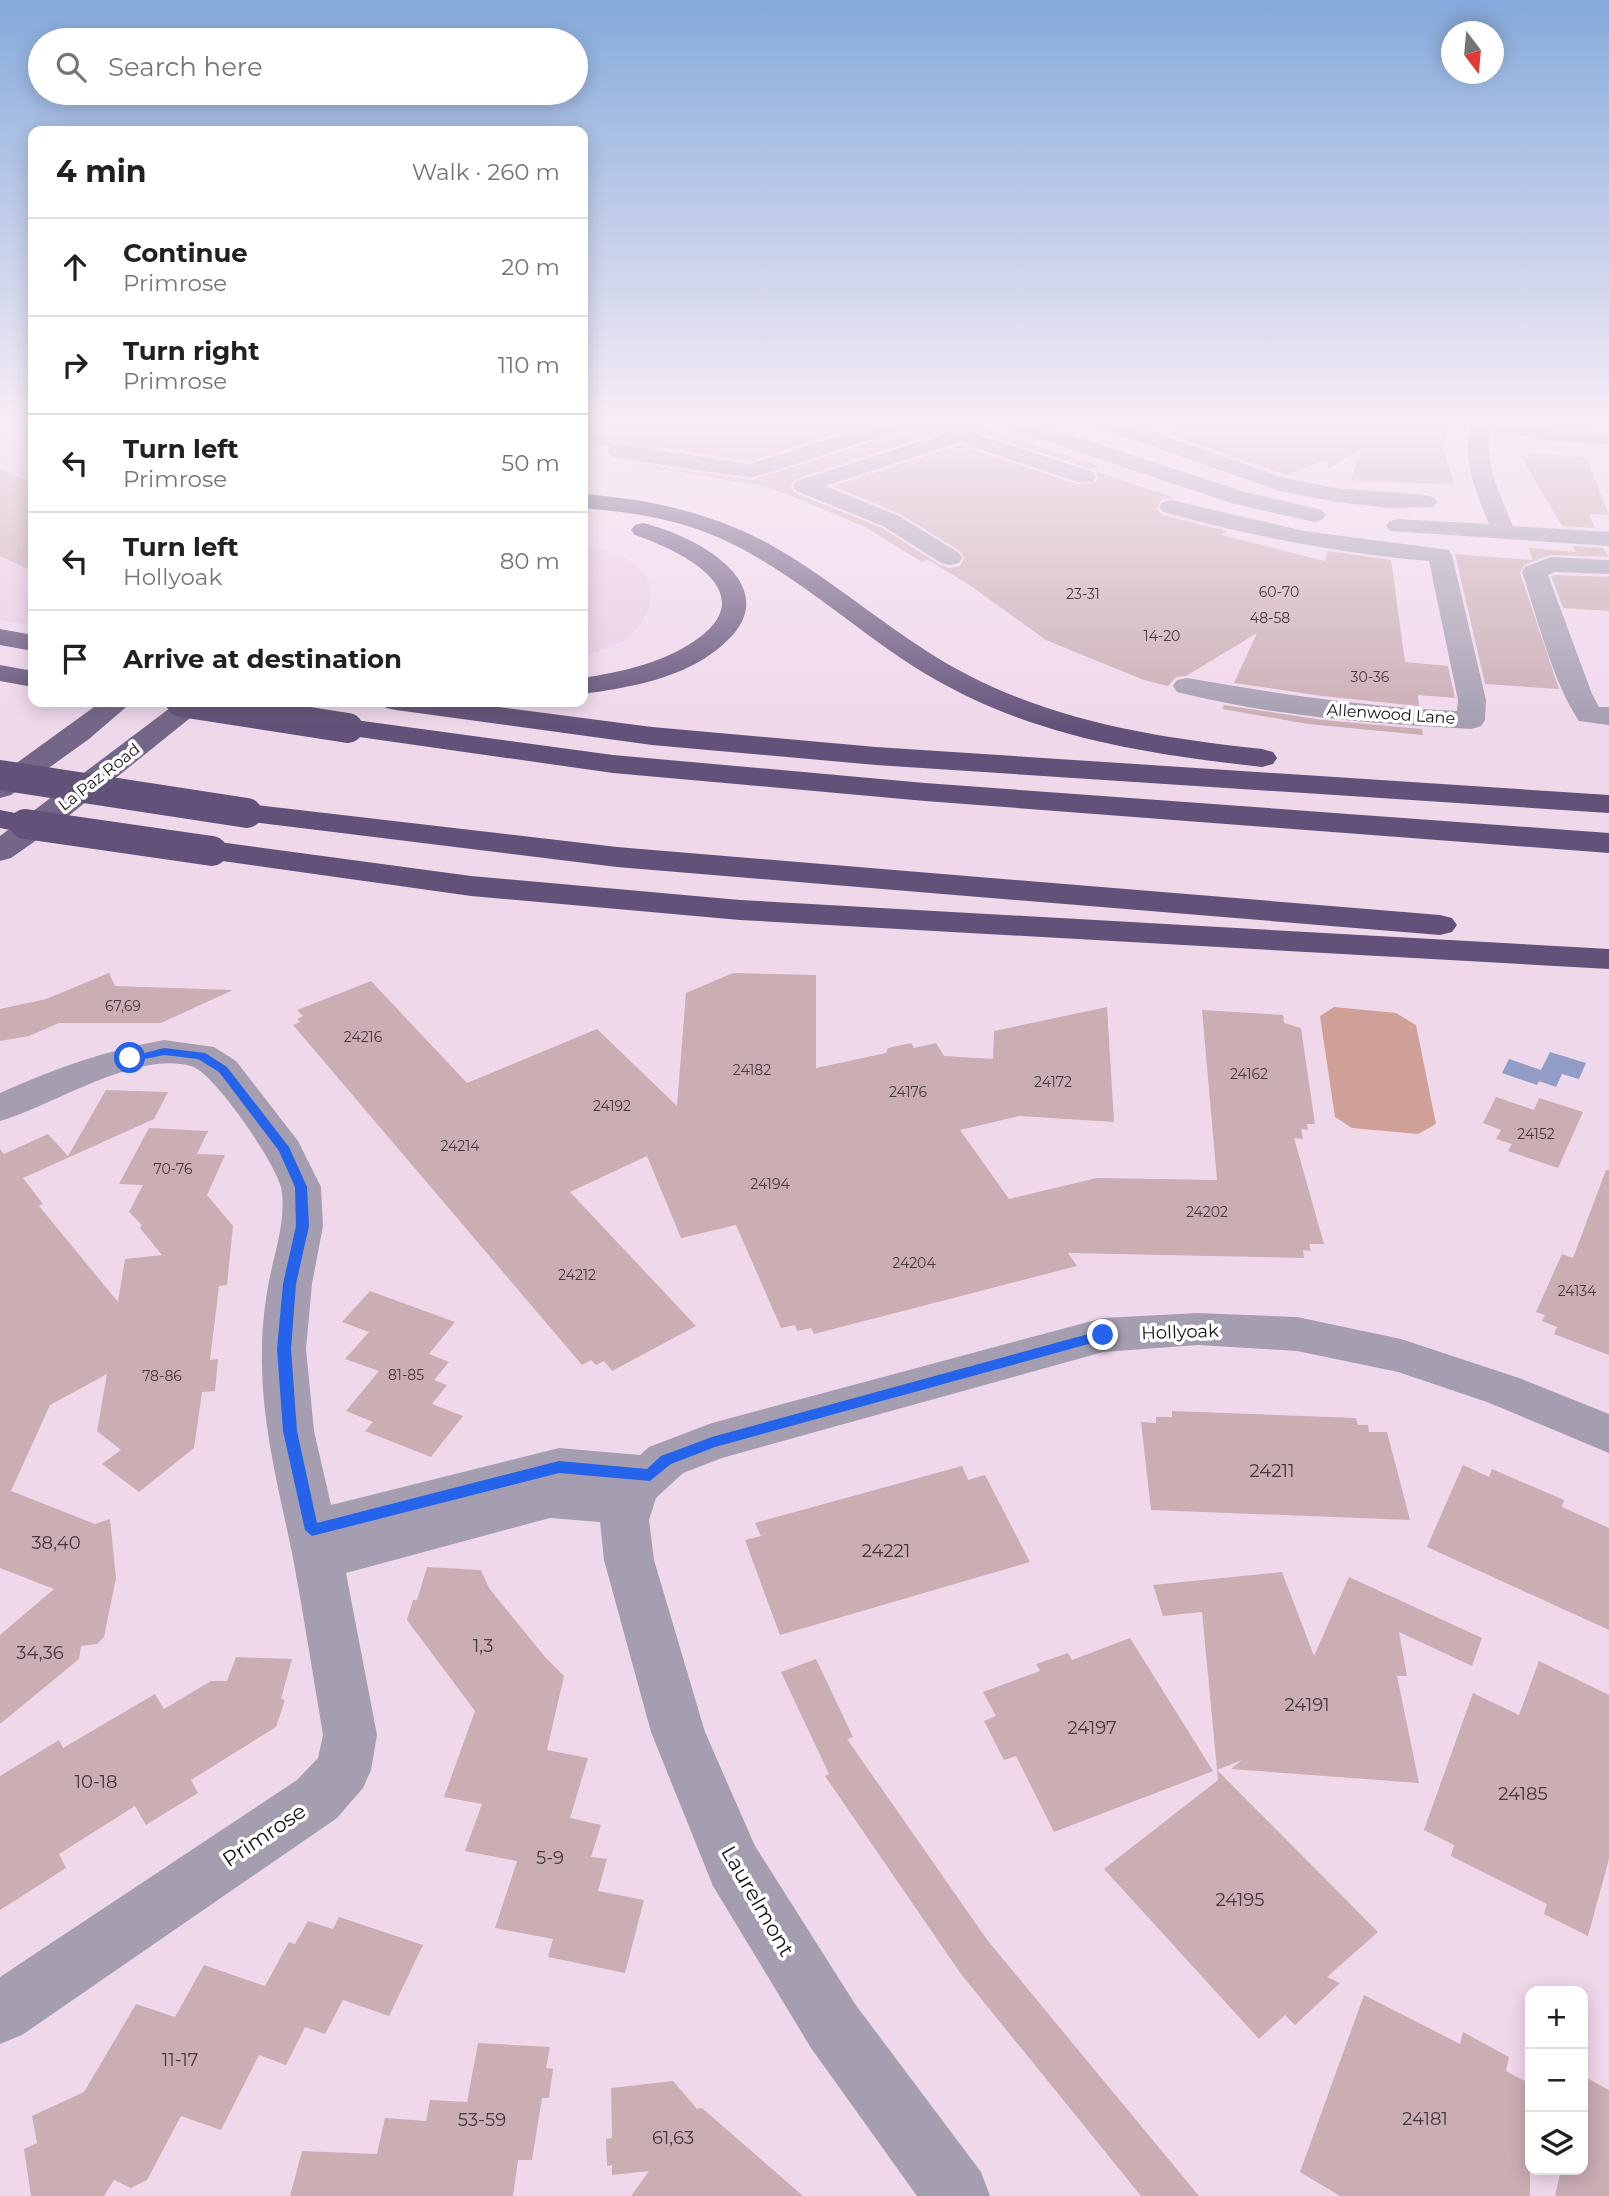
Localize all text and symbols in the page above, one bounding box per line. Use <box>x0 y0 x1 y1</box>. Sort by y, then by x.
north arrow <box>1441 21 1504 84</box>
search box <box>28 28 588 105</box>
icon: search <box>52 48 90 86</box>
text: Search here <box>108 51 263 83</box>
text: 4 min <box>56 153 146 190</box>
text: Walk · 260 m <box>412 158 560 186</box>
text: Continue <box>123 237 248 269</box>
icon: ahead <box>56 248 94 286</box>
text: 20 m <box>501 253 560 281</box>
text: Primrose <box>123 269 227 297</box>
text: Turn right <box>123 335 259 367</box>
icon: right <box>56 346 94 384</box>
text: 110 m <box>498 351 560 379</box>
text: Primrose <box>123 367 227 395</box>
text: Turn left <box>123 433 239 465</box>
icon: left <box>56 444 94 482</box>
text: 50 m <box>501 449 560 477</box>
text: Primrose <box>123 465 227 493</box>
text: Turn left <box>123 531 239 563</box>
icon: left <box>56 542 94 580</box>
text: 80 m <box>500 547 560 575</box>
text: Hollyoak <box>123 563 222 591</box>
house number: 60-70 <box>1259 583 1299 601</box>
house number: 23-31 <box>1066 585 1100 603</box>
house number: 48-58 <box>1250 609 1290 627</box>
house number: 14-20 <box>1144 627 1180 645</box>
icon: arrive <box>56 640 94 678</box>
text: Arrive at destination <box>123 643 402 675</box>
house number: 30-36 <box>1351 668 1390 686</box>
street label: Allenwood Lane <box>1326 700 1456 728</box>
street label: La Paz Road <box>55 739 143 815</box>
house number: 67,69 <box>105 997 141 1015</box>
house number: 24216 <box>344 1028 383 1046</box>
route start <box>114 1042 145 1073</box>
house number: 24182 <box>733 1061 771 1079</box>
house number: 24162 <box>1230 1065 1268 1083</box>
house number: 24172 <box>1034 1073 1072 1091</box>
house number: 24176 <box>889 1083 928 1101</box>
house number: 24192 <box>593 1097 631 1115</box>
house number: 24152 <box>1517 1125 1555 1143</box>
house number: 24214 <box>440 1137 480 1155</box>
house number: 70-76 <box>153 1160 193 1178</box>
house number: 24194 <box>750 1175 790 1193</box>
house number: 24202 <box>1186 1203 1228 1221</box>
house number: 24204 <box>892 1254 936 1272</box>
house number: 24212 <box>558 1266 596 1284</box>
house number: 24134 <box>1558 1282 1597 1300</box>
route end <box>1087 1319 1118 1350</box>
street label: Hollyoak <box>1141 1320 1219 1344</box>
house number: 81-85 <box>388 1366 424 1384</box>
house number: 78-86 <box>142 1367 182 1385</box>
house number: 24211 <box>1250 1460 1294 1482</box>
house number: 38,40 <box>31 1532 81 1554</box>
house number: 24221 <box>862 1540 910 1562</box>
house number: 1,3 <box>473 1635 493 1657</box>
house number: 34,36 <box>16 1642 64 1664</box>
house number: 24191 <box>1284 1694 1330 1716</box>
house number: 24197 <box>1067 1717 1117 1739</box>
house number: 10-18 <box>74 1771 118 1793</box>
house number: 24185 <box>1498 1783 1548 1805</box>
street label: Primrose <box>218 1798 310 1872</box>
street label: Laurelmont <box>716 1841 800 1961</box>
house number: 5-9 <box>536 1847 564 1869</box>
house number: 24195 <box>1216 1889 1264 1911</box>
map controls <box>1525 1986 1588 2175</box>
button: + <box>1525 1986 1588 2049</box>
house number: 11-17 <box>162 2049 198 2071</box>
button: − <box>1525 2049 1588 2112</box>
house number: 24181 <box>1402 2108 1448 2130</box>
house number: 53-59 <box>458 2109 506 2131</box>
button: layers <box>1525 2112 1588 2175</box>
house number: 61,63 <box>652 2127 694 2149</box>

